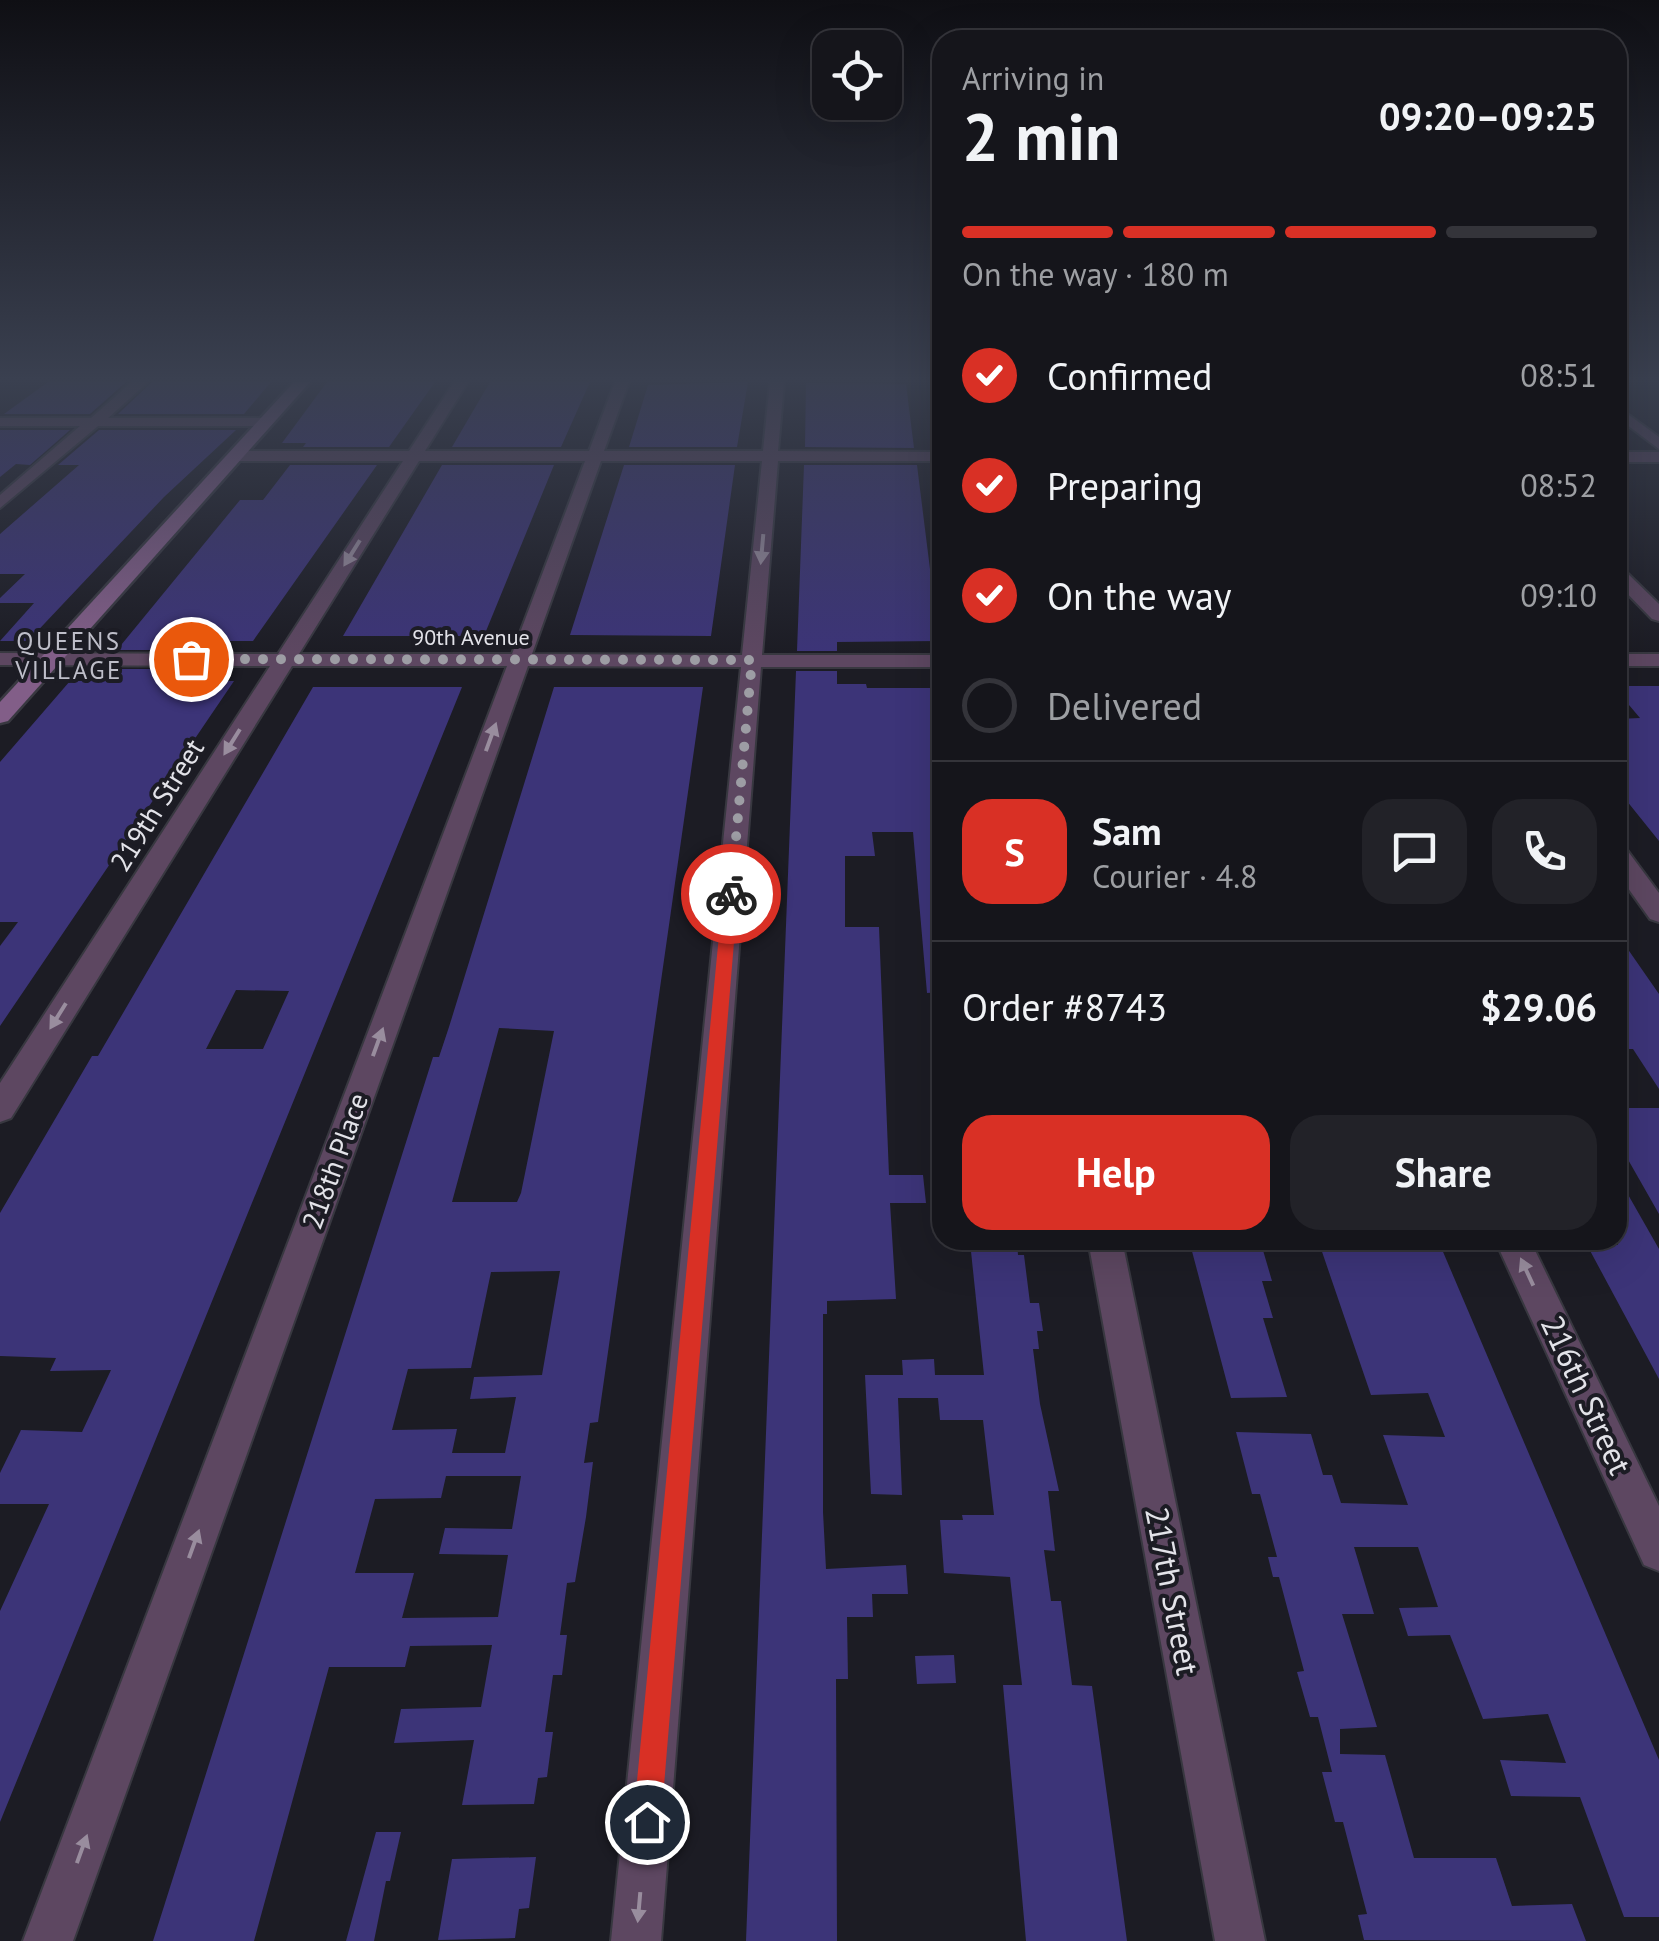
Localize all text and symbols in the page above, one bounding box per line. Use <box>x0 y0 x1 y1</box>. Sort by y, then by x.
map controls <box>812 30 902 120</box>
button: locate <box>812 30 902 120</box>
text: Arriving in <box>962 57 1104 99</box>
text: 09:20–09:25 <box>1379 91 1597 140</box>
text: 2 min <box>962 94 1121 178</box>
text: On the way · 180 m <box>962 253 1229 295</box>
icon: check <box>962 348 1017 403</box>
text: Confirmed <box>1047 351 1213 400</box>
text: 08:51 <box>1520 354 1597 396</box>
icon: check <box>962 458 1017 513</box>
text: Preparing <box>1047 461 1203 510</box>
text: 08:52 <box>1520 464 1597 506</box>
one-way arrow <box>753 534 769 566</box>
one-way arrow <box>344 540 362 567</box>
icon: check <box>962 568 1017 623</box>
text: On the way <box>1047 571 1232 620</box>
text: 09:10 <box>1520 574 1597 616</box>
pin <box>149 617 234 702</box>
street label: 90th Avenue <box>412 623 530 651</box>
district label: QUEENS VILLAGE <box>14 625 123 686</box>
icon: bag <box>164 632 219 687</box>
text: Delivered <box>1047 681 1202 730</box>
one-way arrow <box>483 722 499 752</box>
one-way arrow <box>224 728 242 756</box>
street label: 219th Street <box>101 731 212 878</box>
button: chat <box>1362 799 1467 904</box>
button: phone <box>1492 799 1597 904</box>
text: Sam <box>1092 806 1162 855</box>
text: S <box>1004 827 1025 876</box>
courier <box>681 844 781 944</box>
text: Courier · 4.8 <box>1092 855 1258 897</box>
icon: bike <box>704 867 759 922</box>
text: Order #8743 <box>962 982 1167 1031</box>
text: $29.06 <box>1480 982 1597 1031</box>
one-way arrow <box>50 1003 68 1030</box>
one-way arrow <box>371 1027 387 1057</box>
street label: 218th Place <box>293 1088 376 1234</box>
button: Help <box>962 1115 1270 1230</box>
button: Share <box>1290 1115 1597 1230</box>
one-way arrow <box>1519 1257 1536 1286</box>
street label: 216th Street <box>1532 1308 1642 1481</box>
street label: 217th Street <box>1136 1503 1210 1678</box>
one-way arrow <box>187 1529 202 1559</box>
pin <box>605 1780 690 1865</box>
icon: home <box>620 1795 675 1850</box>
one-way arrow <box>75 1834 90 1864</box>
one-way arrow <box>631 1892 647 1924</box>

